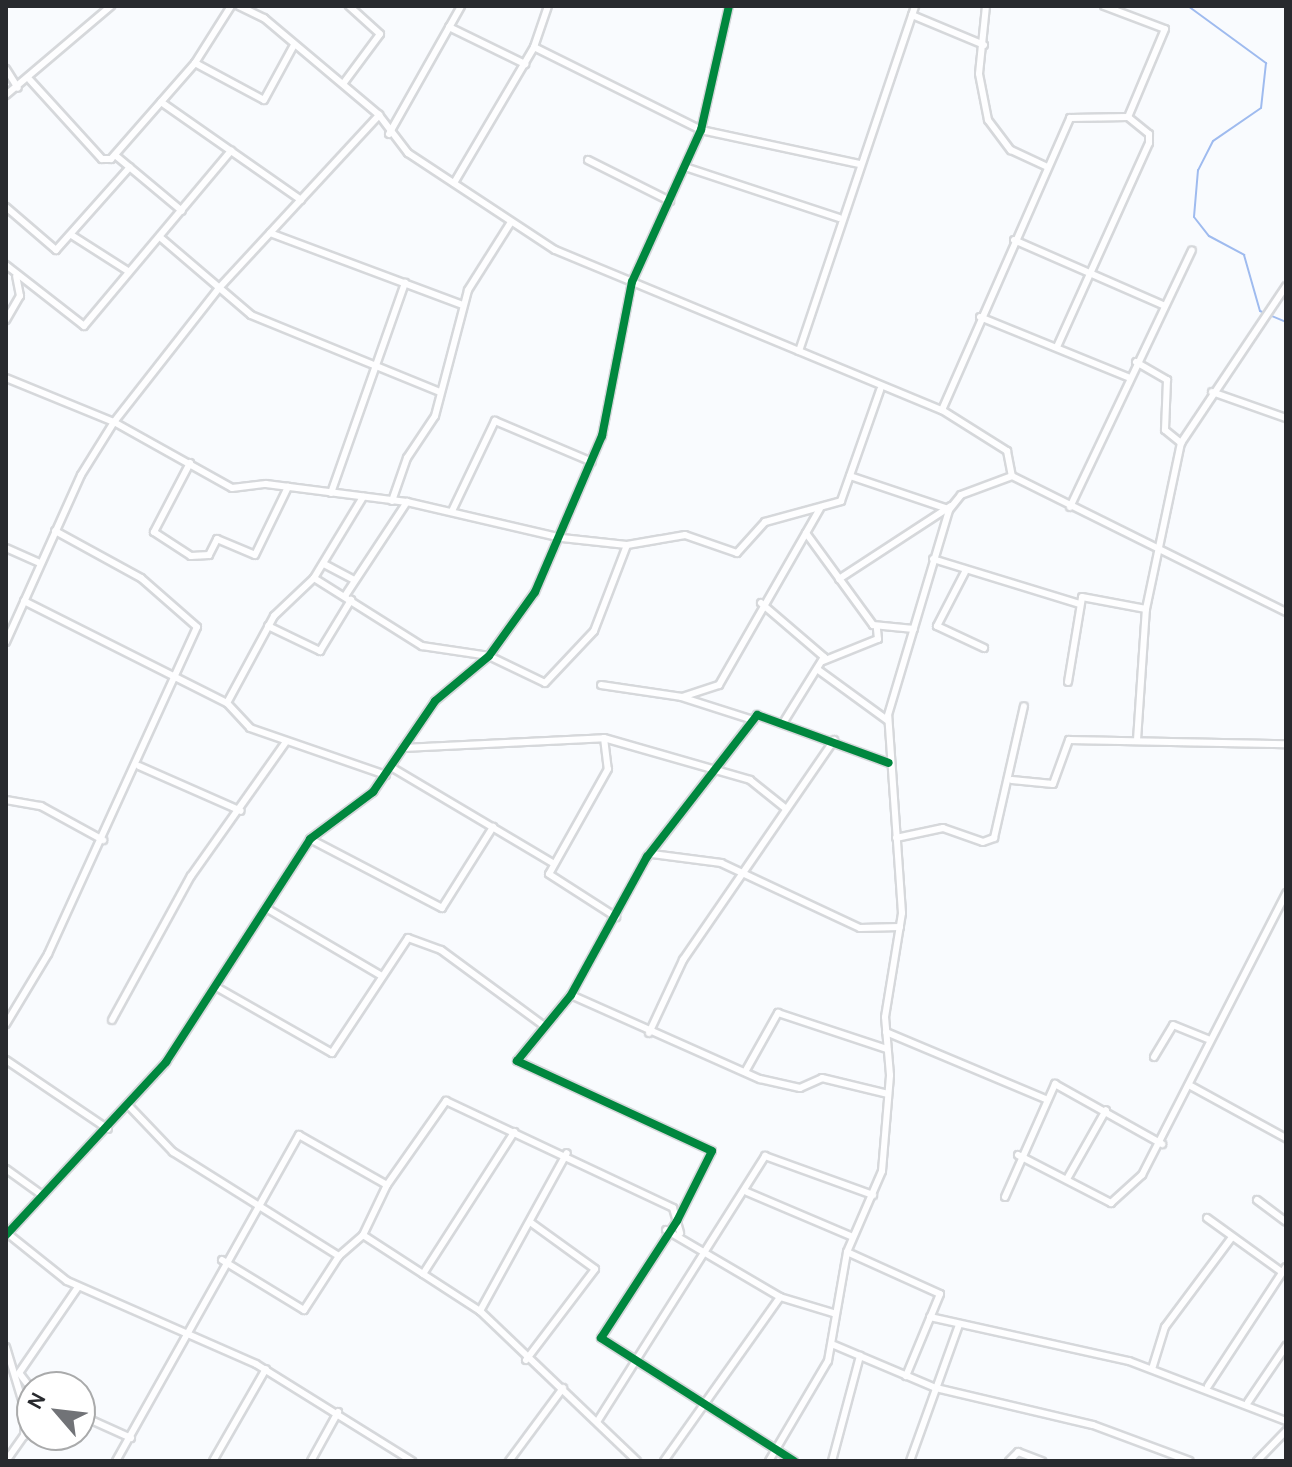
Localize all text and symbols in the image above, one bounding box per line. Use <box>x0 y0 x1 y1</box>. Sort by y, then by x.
north arrow <box>16 1371 96 1451</box>
text: N <box>21 1388 52 1414</box>

